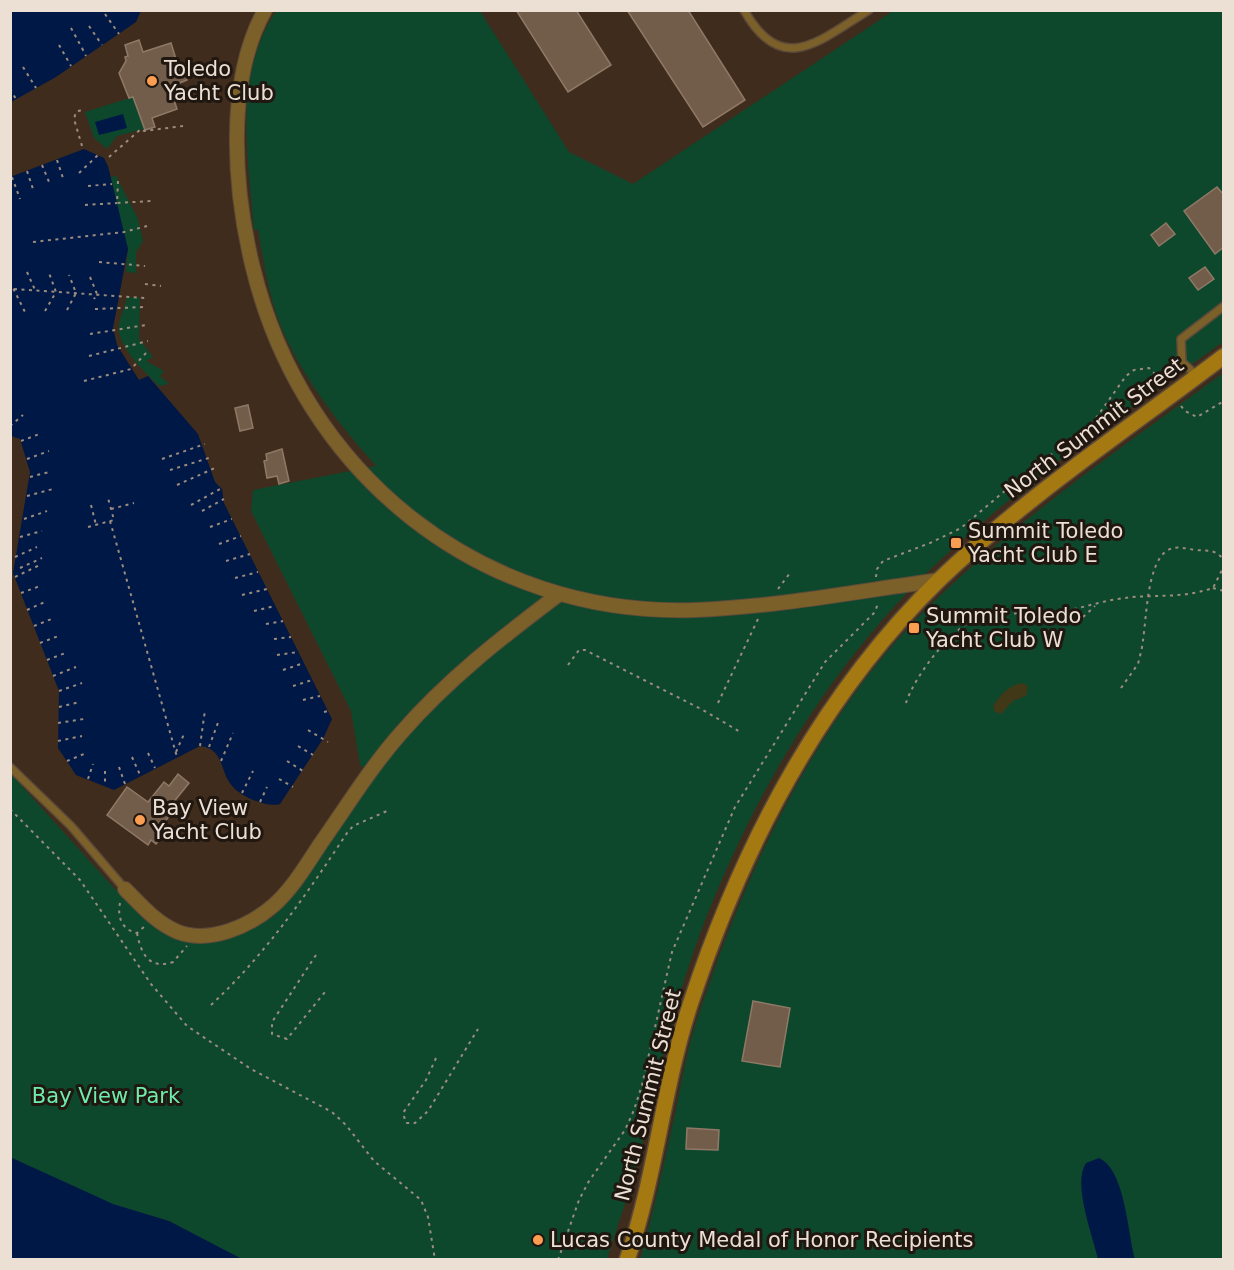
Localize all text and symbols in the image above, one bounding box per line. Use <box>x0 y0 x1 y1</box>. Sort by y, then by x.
place label: Toledo Yacht Club <box>163 57 274 105</box>
marker: Toledo Yacht Club <box>145 74 159 88</box>
street label: North Summit Street <box>1000 353 1188 503</box>
place label: Summit Toledo Yacht Club E <box>967 519 1123 567</box>
marker: Summit Toledo Yacht Club E <box>949 536 963 550</box>
place label: Summit Toledo Yacht Club W <box>925 604 1081 652</box>
marker: Summit Toledo Yacht Club W <box>907 621 921 635</box>
place label: Bay View Yacht Club <box>151 796 262 844</box>
marker: Bay View Yacht Club <box>133 813 147 827</box>
street label: North Summit Street <box>610 987 686 1203</box>
park label: Bay View Park <box>32 1084 181 1108</box>
place label: Lucas County Medal of Honor Recipients <box>550 1228 973 1252</box>
marker: Lucas County Medal of Honor Recipients <box>531 1233 545 1247</box>

